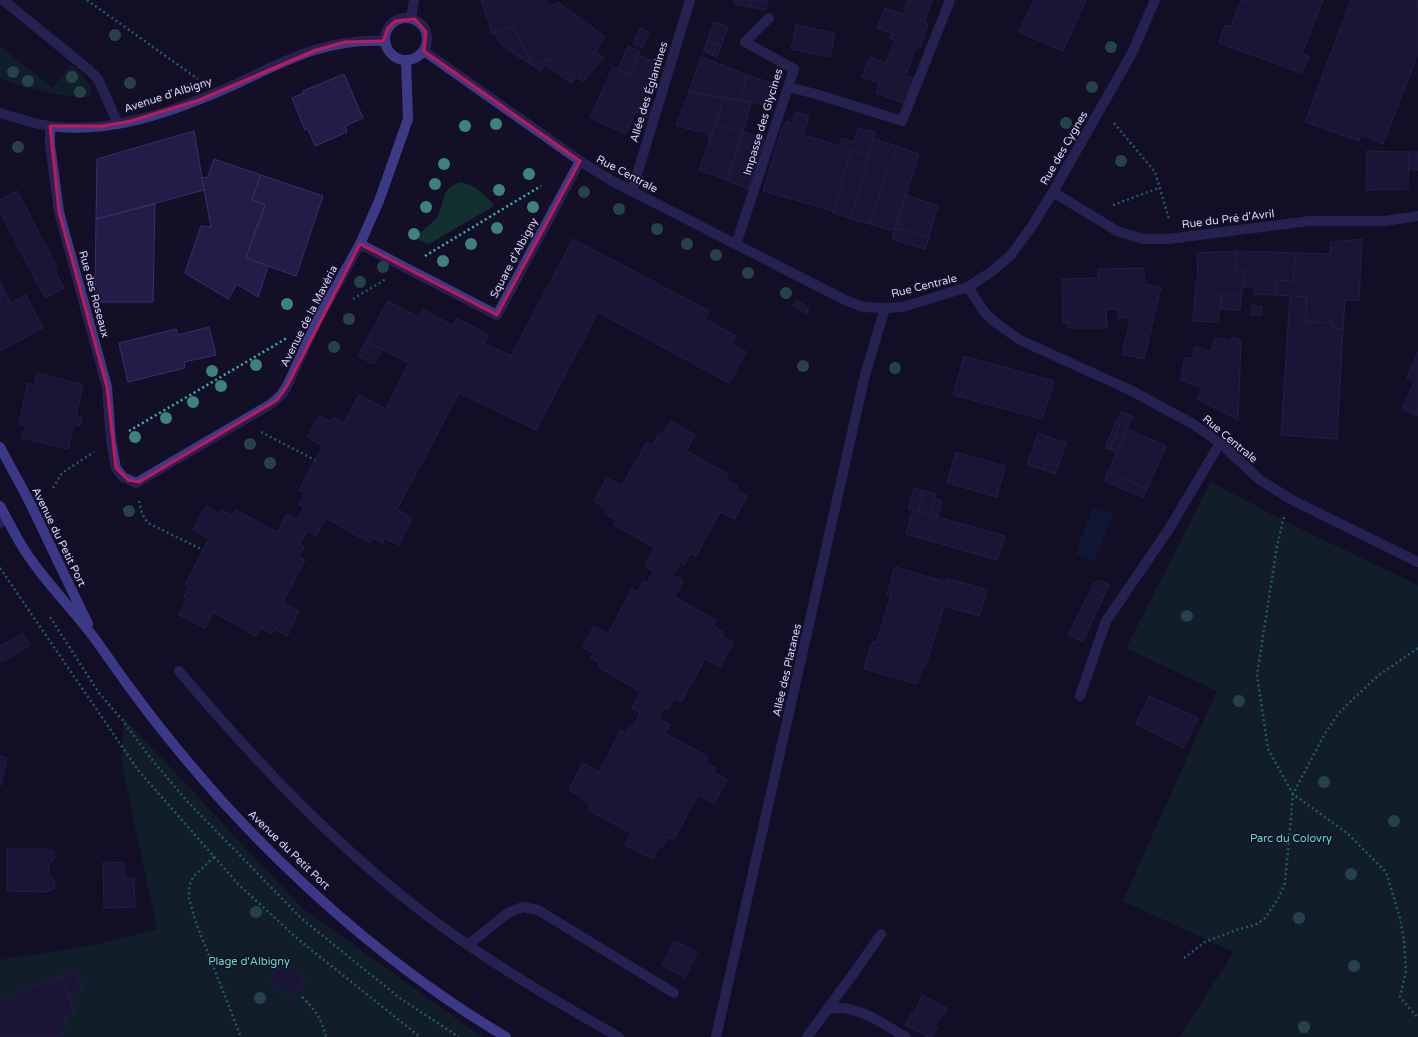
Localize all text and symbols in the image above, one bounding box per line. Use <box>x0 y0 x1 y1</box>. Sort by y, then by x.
street label: Allée des Églantines <box>627 40 671 144</box>
street label: Impasse des Glycines <box>741 67 785 177</box>
street label: Avenue d'Albigny <box>122 75 214 115</box>
street label: Rue des Cygnes <box>1038 109 1090 187</box>
street label: Rue Centrale <box>594 152 660 196</box>
street label: Rue du Pré d'Avril <box>1181 207 1275 231</box>
street label: Square d'Albigny <box>487 216 541 300</box>
street label: Rue des Roseaux <box>76 249 112 339</box>
street label: Avenue de la Mavéria <box>278 263 340 369</box>
street label: Rue Centrale <box>890 272 958 300</box>
street label: Rue Centrale <box>1200 412 1260 466</box>
street label: Avenue du Petit Port <box>29 485 89 589</box>
street label: Allée des Platanes <box>770 622 804 718</box>
street label: Avenue du Petit Port <box>245 808 333 892</box>
park label: Parc du Colovry <box>1250 832 1332 845</box>
park label: Plage d'Albigny <box>208 955 290 968</box>

